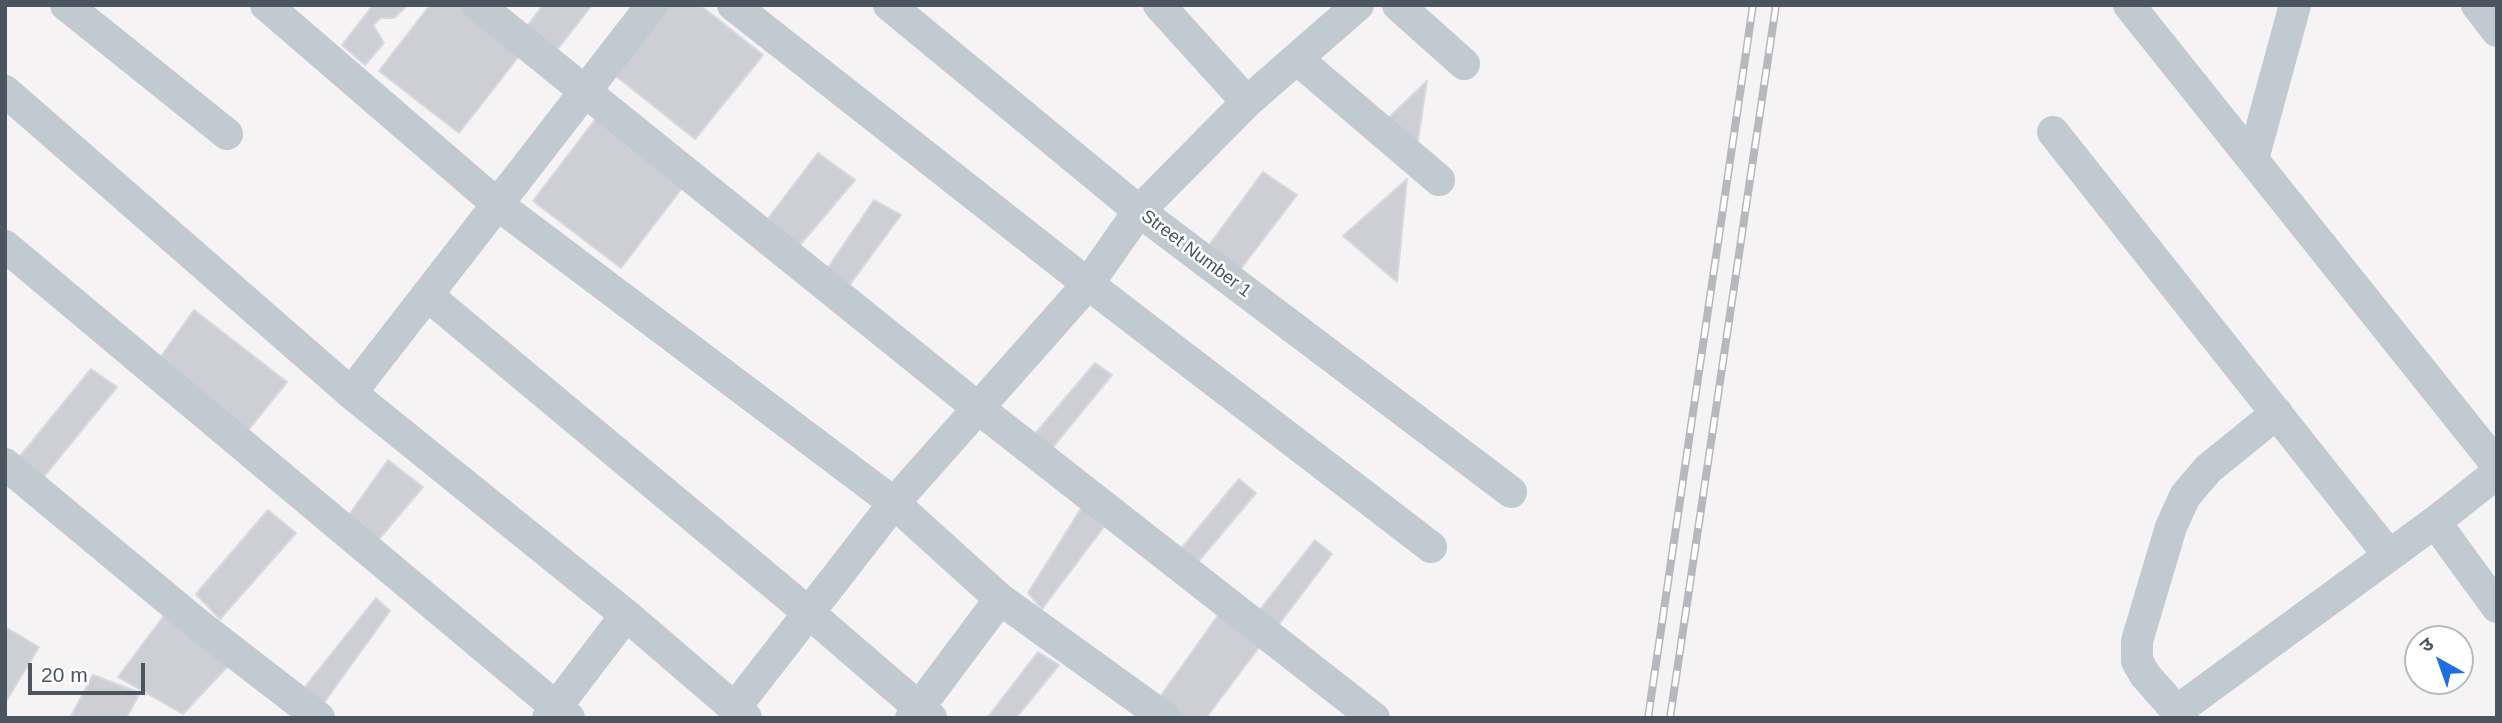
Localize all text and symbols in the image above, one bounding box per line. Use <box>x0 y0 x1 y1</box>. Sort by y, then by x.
street label: Street Number 1 <box>1137 206 1255 302</box>
north arrow <box>2404 625 2474 695</box>
text: उ <box>2415 633 2437 657</box>
scale bar <box>32 650 149 694</box>
text: 20 m <box>41 663 88 686</box>

